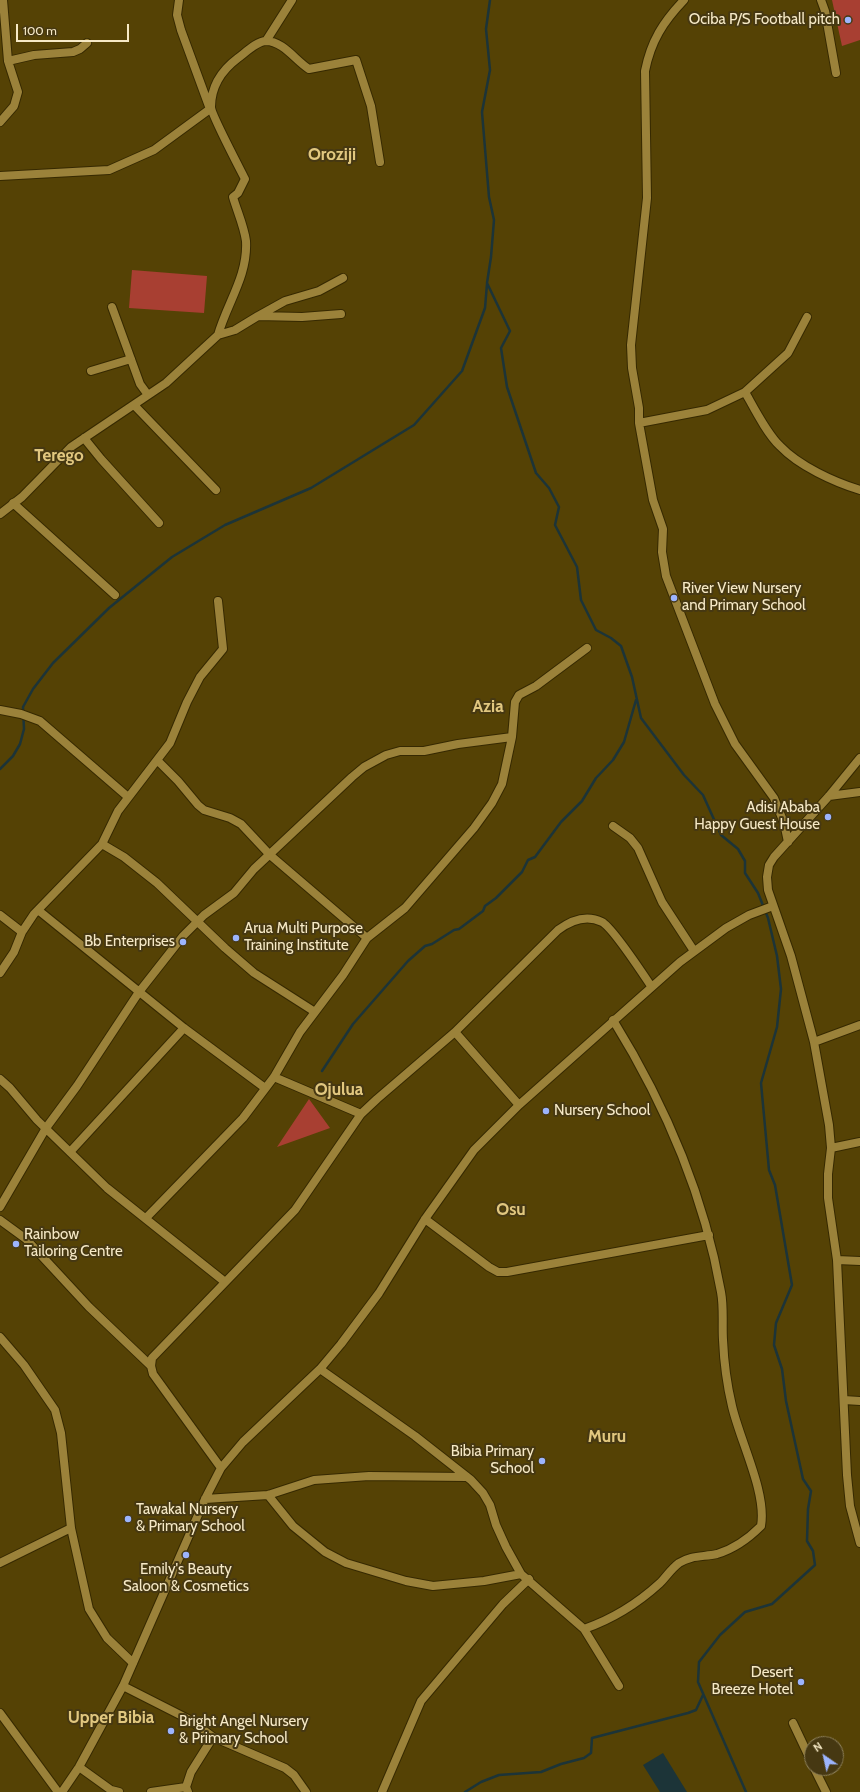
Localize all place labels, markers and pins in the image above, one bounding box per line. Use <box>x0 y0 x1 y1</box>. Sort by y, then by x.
place label: Ociba P/S Football pitch <box>689 11 840 29</box>
marker: Ociba P/S Football pitch <box>843 15 853 25</box>
place label: River View Nursery and Primary School <box>682 580 805 615</box>
marker: River View Nursery and Primary School <box>669 593 679 603</box>
place label: Adisi Ababa Happy Guest House <box>694 799 820 834</box>
marker: Adisi Ababa Happy Guest House <box>823 812 833 822</box>
place label: Arua Multi Purpose Training Institute <box>244 920 363 955</box>
place label: Bb Enterprises <box>84 933 175 951</box>
marker: Arua Multi Purpose Training Institute <box>231 933 241 943</box>
marker: Bb Enterprises <box>178 937 188 947</box>
place label: Nursery School <box>554 1102 650 1120</box>
marker: Nursery School <box>541 1106 551 1116</box>
place label: Rainbow Tailoring Centre <box>24 1226 123 1261</box>
marker: Rainbow Tailoring Centre <box>11 1239 21 1249</box>
place label: Bibia Primary School <box>451 1443 534 1478</box>
marker: Bibia Primary School <box>537 1456 547 1466</box>
place label: Tawakal Nursery & Primary School <box>136 1501 245 1536</box>
marker: Tawakal Nursery & Primary School <box>123 1514 133 1524</box>
marker: Emily's Beauty Saloon & Cosmetics <box>181 1550 191 1560</box>
place label: Emily's Beauty Saloon & Cosmetics <box>123 1561 249 1596</box>
place label: Desert Breeze Hotel <box>712 1664 793 1699</box>
marker: Desert Breeze Hotel <box>796 1677 806 1687</box>
place label: Bright Angel Nursery & Primary School <box>179 1713 309 1748</box>
marker: Bright Angel Nursery & Primary School <box>166 1726 176 1736</box>

